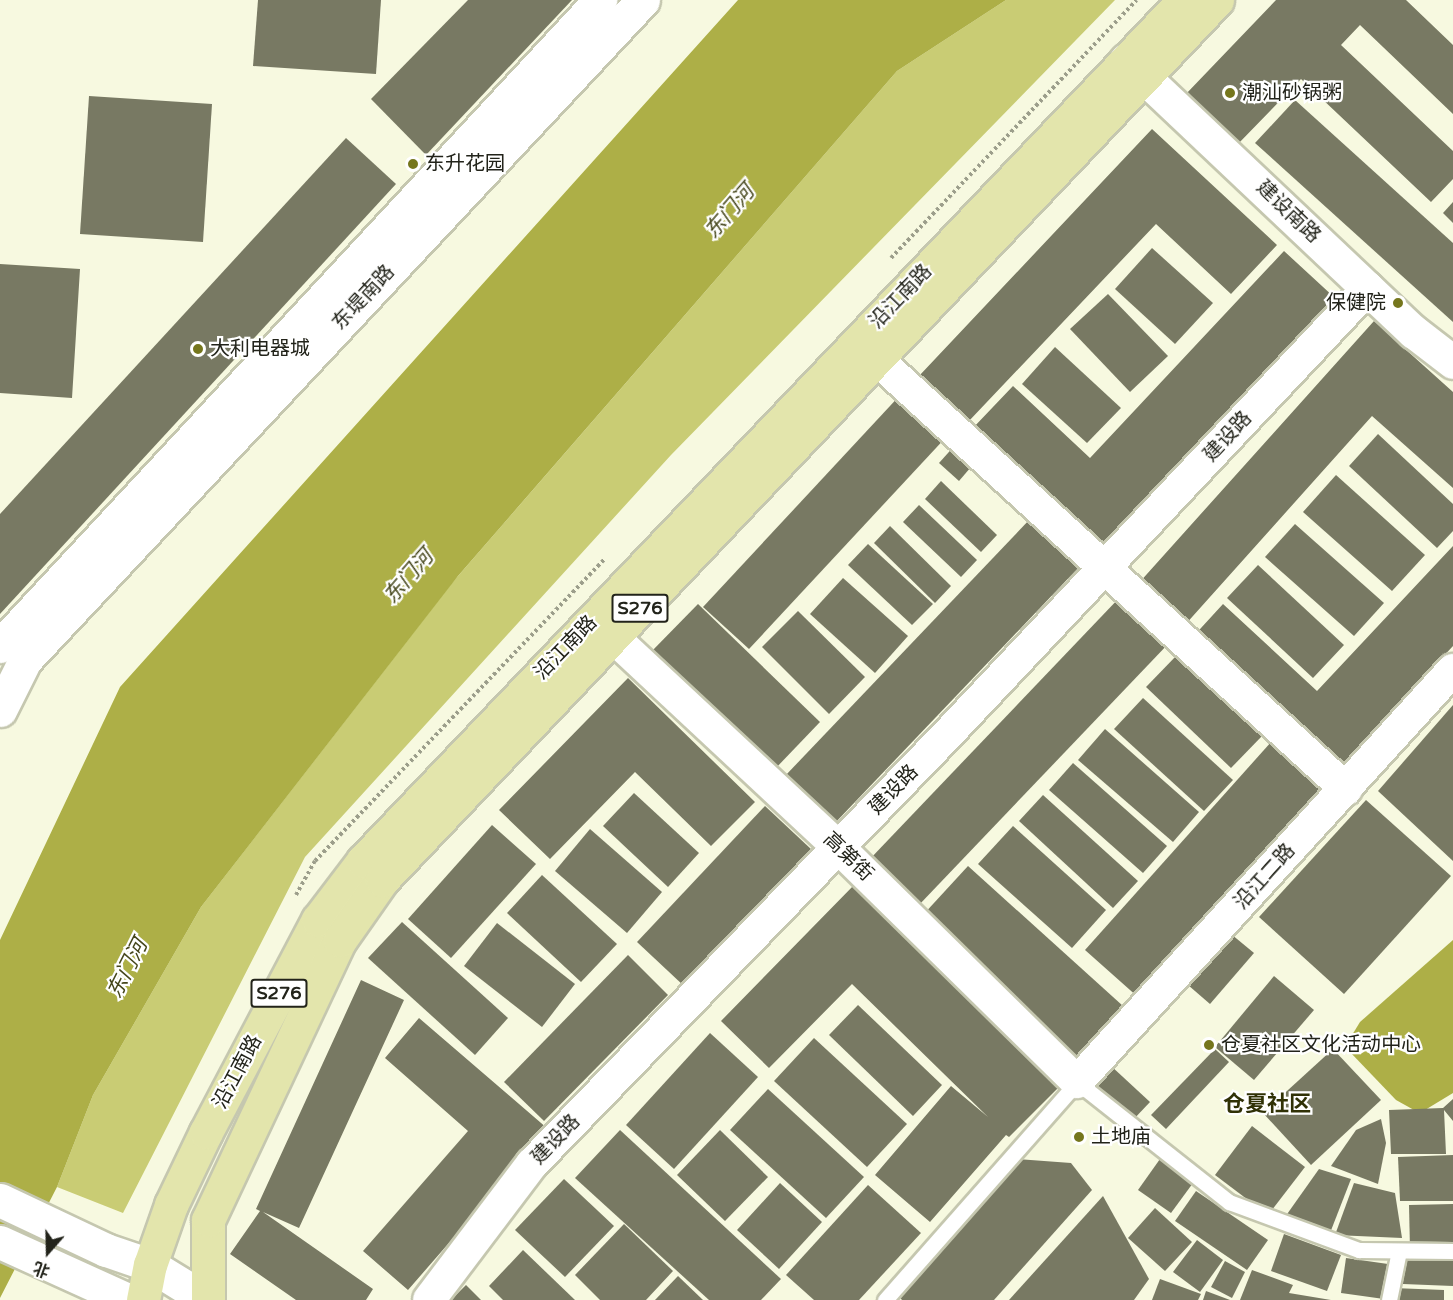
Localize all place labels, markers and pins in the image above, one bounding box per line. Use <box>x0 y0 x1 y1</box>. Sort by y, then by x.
place label: 潮汕砂锅粥 <box>1242 81 1342 105</box>
marker: 潮汕砂锅粥 <box>1223 86 1237 100</box>
place label: 东升花园 <box>425 152 505 176</box>
marker: 东升花园 <box>406 157 420 171</box>
place label: 保健院 <box>1326 291 1386 315</box>
marker: 保健院 <box>1391 296 1405 310</box>
place label: 大利电器城 <box>210 337 310 361</box>
marker: 大利电器城 <box>191 342 205 356</box>
place label: 仓夏社区文化活动中心 <box>1221 1033 1421 1057</box>
marker: 仓夏社区文化活动中心 <box>1202 1038 1216 1052</box>
place label: 土地庙 <box>1091 1125 1151 1149</box>
marker: 土地庙 <box>1072 1130 1086 1144</box>

